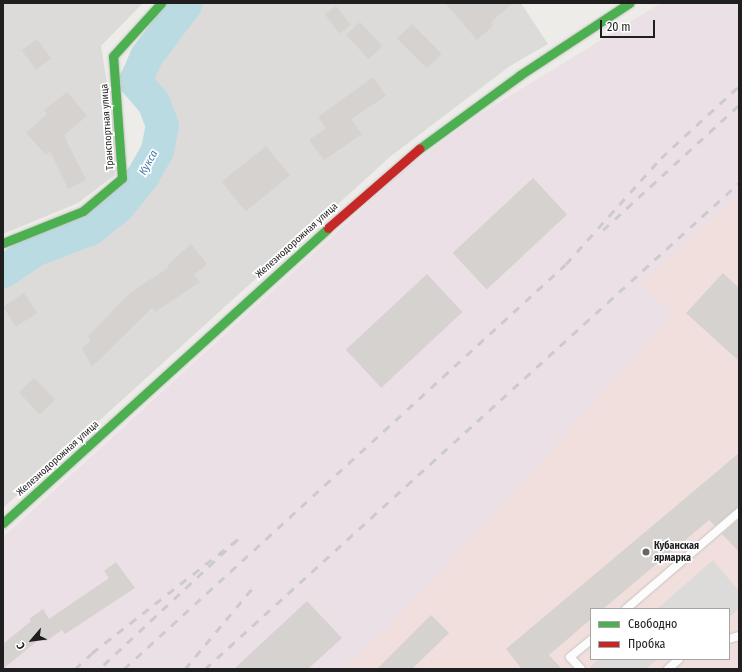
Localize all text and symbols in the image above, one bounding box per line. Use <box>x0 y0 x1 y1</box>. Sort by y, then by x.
scale bar <box>602 12 657 38</box>
text: 20 m <box>607 20 631 34</box>
street label: Транспортная улица <box>99 83 117 171</box>
water label: Кукса <box>137 148 161 178</box>
street label: Железнодорожная улица <box>253 201 341 281</box>
street label: Железнодорожная улица <box>14 419 102 499</box>
place label: Кубанская ярмарка <box>654 540 699 564</box>
marker: Кубанская ярмарка <box>641 547 651 557</box>
legend <box>590 608 730 660</box>
text: Свободно <box>628 617 677 631</box>
north arrow <box>12 620 52 660</box>
text: Пробка <box>628 637 666 651</box>
text: С <box>14 640 28 651</box>

